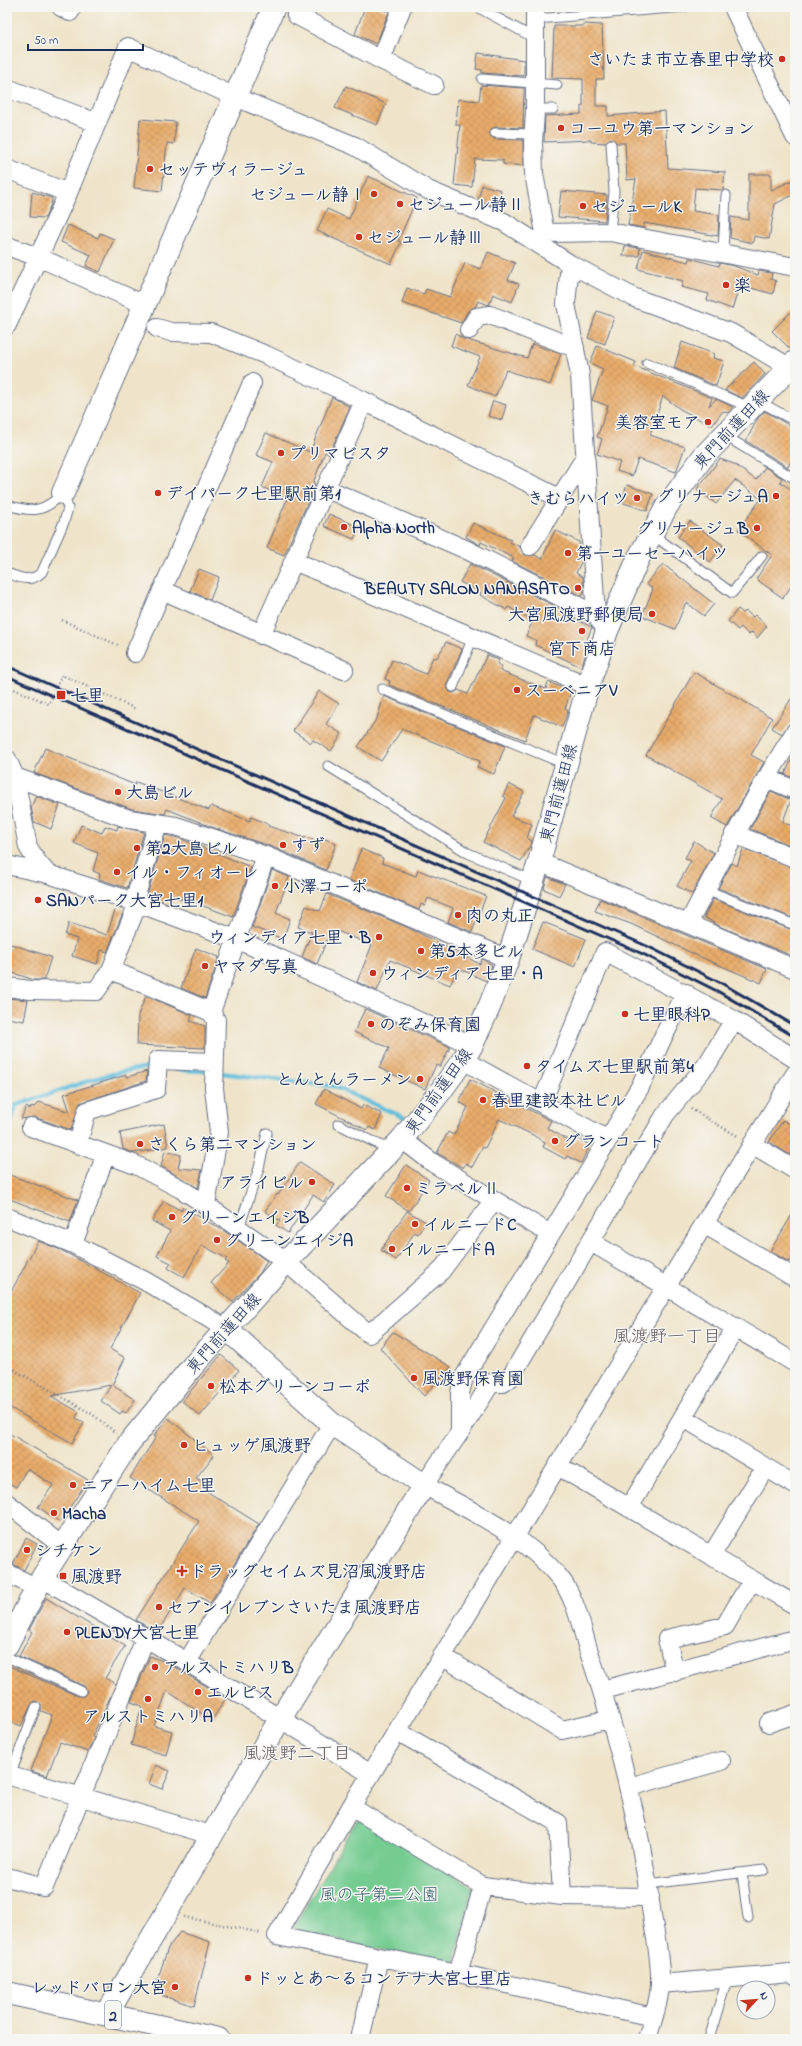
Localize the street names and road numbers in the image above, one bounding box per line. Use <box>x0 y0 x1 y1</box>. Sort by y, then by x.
street label: 東門前蓮田線 <box>688 384 776 476</box>
street label: 東門前蓮田線 <box>534 741 585 846</box>
street label: 東門前蓮田線 <box>399 1043 479 1140</box>
street label: 東門前蓮田線 <box>181 1288 268 1380</box>
road number: 2 <box>105 2001 121 2029</box>

